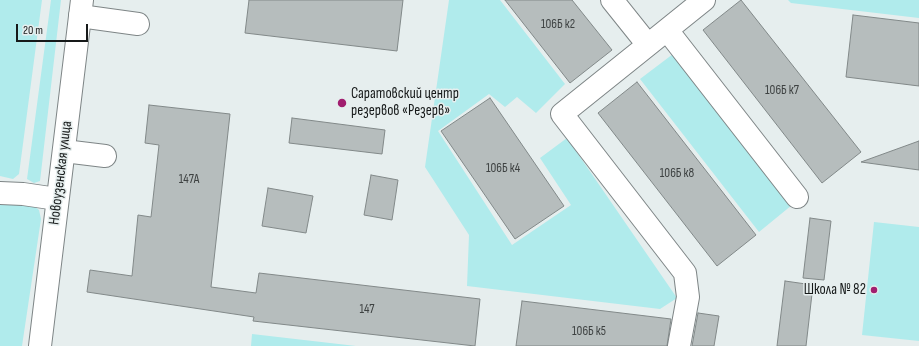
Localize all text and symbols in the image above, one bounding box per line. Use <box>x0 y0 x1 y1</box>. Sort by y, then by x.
scale bar <box>18 16 90 42</box>
house number: 106Б к2 <box>541 17 575 33</box>
text: 20 m <box>23 23 43 38</box>
house number: 106Б к7 <box>765 83 799 99</box>
place label: Саратовский центр резервов «Резерв» <box>351 85 459 120</box>
marker: Саратовский центр резервов «Резерв» <box>336 97 348 109</box>
street label: Новоузенская улица <box>46 120 76 226</box>
house number: 106Б к4 <box>486 161 520 177</box>
house number: 106Б к8 <box>660 166 694 182</box>
house number: 147А <box>179 172 199 188</box>
place label: Школа № 82 <box>804 281 866 299</box>
marker: Школа № 82 <box>869 285 879 295</box>
house number: 147 <box>359 302 375 318</box>
house number: 106Б к5 <box>572 324 606 340</box>

